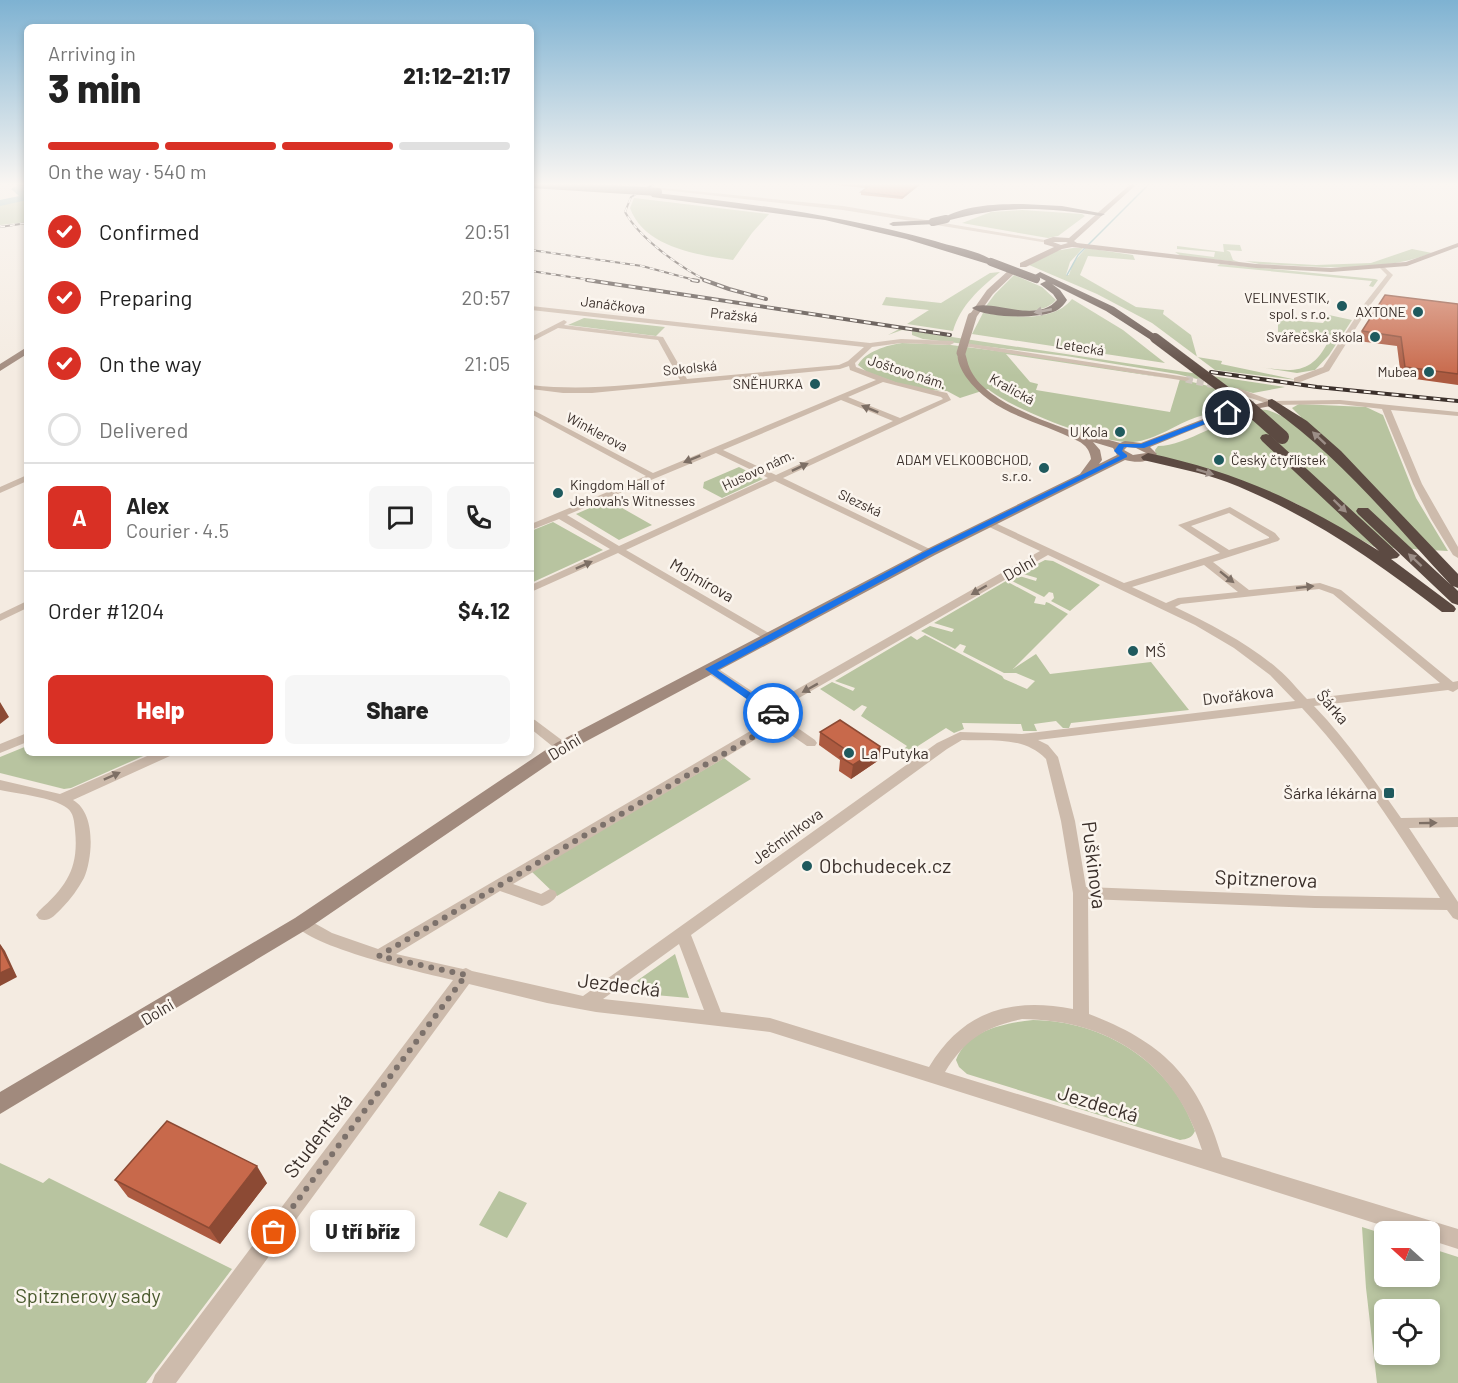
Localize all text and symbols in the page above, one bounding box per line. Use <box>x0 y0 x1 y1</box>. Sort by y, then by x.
text: Arriving in <box>48 41 136 65</box>
text: 21:12–21:17 <box>403 62 510 88</box>
text: 3 min <box>48 64 141 111</box>
text: On the way · 540 m <box>48 159 207 183</box>
icon: check <box>48 215 81 248</box>
text: Confirmed <box>99 218 199 244</box>
text: 20:51 <box>464 219 510 243</box>
icon: check <box>48 281 81 314</box>
text: Preparing <box>99 284 192 310</box>
text: 20:57 <box>461 285 510 309</box>
place label: VELINVESTIK, spol. s r.o. <box>1244 289 1330 322</box>
street label: Janáčkova <box>580 292 646 317</box>
marker: VELINVESTIK, spol. s r.o. <box>1335 299 1349 313</box>
place label: AXTONE <box>1356 303 1406 320</box>
street label: Pražská <box>710 304 759 325</box>
marker: AXTONE <box>1411 305 1425 319</box>
one-way arrow <box>1033 307 1052 316</box>
place label: Svářečská škola <box>1266 328 1363 345</box>
marker: Svářečská škola <box>1368 330 1382 344</box>
street label: Letecká <box>1055 334 1106 359</box>
icon: check <box>48 347 81 380</box>
text: On the way <box>99 350 202 376</box>
text: 21:05 <box>464 351 510 375</box>
street label: Joštovo nám. <box>866 351 948 392</box>
street label: Sokolská <box>662 356 718 379</box>
place label: Mubea <box>1377 363 1417 380</box>
marker: Mubea <box>1422 365 1436 379</box>
street label: Kralická <box>987 369 1038 408</box>
place label: SNĚHURKA <box>733 375 804 392</box>
marker: SNĚHURKA <box>808 377 822 391</box>
pin <box>1202 387 1253 438</box>
icon: home <box>1211 396 1244 429</box>
one-way arrow <box>861 404 879 413</box>
street label: Winklerova <box>564 408 631 455</box>
text: Delivered <box>99 416 188 442</box>
place label: U Kola <box>1070 423 1108 440</box>
marker: U Kola <box>1113 425 1127 439</box>
one-way arrow <box>1312 432 1327 445</box>
street label: Husovo nám. <box>719 445 796 494</box>
place label: ADAM VELKOOBCHOD, s.r.o. <box>896 451 1032 484</box>
place label: Český čtyřlístek <box>1231 451 1326 468</box>
marker: Český čtyřlístek <box>1212 453 1226 467</box>
one-way arrow <box>682 454 700 464</box>
marker: ADAM VELKOOBCHOD, s.r.o. <box>1037 461 1051 475</box>
one-way arrow <box>792 463 809 472</box>
one-way arrow <box>1196 467 1214 477</box>
place label: Kingdom Hall of Jehovah's Witnesses <box>570 476 695 509</box>
street label: Slezská <box>836 485 885 520</box>
button: chat <box>369 486 432 549</box>
button: phone <box>447 486 510 549</box>
marker: Kingdom Hall of Jehovah's Witnesses <box>551 486 565 500</box>
text: Alex <box>126 492 169 518</box>
one-way arrow <box>1333 498 1347 512</box>
text: A <box>72 504 87 530</box>
text: Courier · 4.5 <box>126 518 229 542</box>
street label: Dolní <box>999 550 1039 584</box>
one-way arrow <box>1408 553 1423 567</box>
street label: Mojmírova <box>667 554 738 605</box>
one-way arrow <box>576 560 594 570</box>
one-way arrow <box>1219 570 1234 582</box>
one-way arrow <box>1295 582 1314 592</box>
one-way arrow <box>971 585 987 596</box>
text: Order #1204 <box>48 597 164 623</box>
text: $4.12 <box>458 597 510 623</box>
place label: MŠ <box>1145 641 1166 660</box>
marker: MŠ <box>1126 644 1140 658</box>
button: Help <box>48 675 273 744</box>
button: Share <box>285 675 510 744</box>
street label: Dvořákova <box>1201 681 1275 708</box>
one-way arrow <box>802 682 818 693</box>
courier <box>743 683 803 743</box>
street label: Šárka <box>1313 686 1353 728</box>
icon: car <box>757 697 790 730</box>
street label: Dolní <box>544 729 584 764</box>
place label: La Putyka <box>861 743 929 762</box>
marker: La Putyka <box>842 746 856 760</box>
one-way arrow <box>104 772 121 781</box>
place label: Šárka lékárna <box>1284 783 1377 802</box>
marker: Šárka lékárna <box>1382 786 1396 800</box>
street label: Ječmínkova <box>748 804 826 868</box>
one-way arrow <box>1418 818 1437 828</box>
street label: Puškinova <box>1078 820 1112 910</box>
place label: Obchudecek.cz <box>819 853 951 877</box>
marker: Obchudecek.cz <box>800 859 814 873</box>
street label: Spitznerova <box>1214 864 1318 892</box>
street label: Jezdecká <box>576 967 662 1001</box>
street label: Dolní <box>137 994 177 1029</box>
street label: Jezdecká <box>1055 1079 1142 1127</box>
street label: Studentská <box>278 1089 357 1182</box>
pin <box>248 1206 299 1257</box>
callout: U tří bříz <box>310 1211 415 1253</box>
icon: bag <box>257 1215 290 1248</box>
text: U tří bříz <box>325 1219 400 1243</box>
north arrow <box>1374 1221 1440 1287</box>
map controls <box>1374 1221 1440 1365</box>
park label: Spitznerovy sady <box>15 1283 161 1307</box>
button: locate <box>1374 1299 1440 1365</box>

